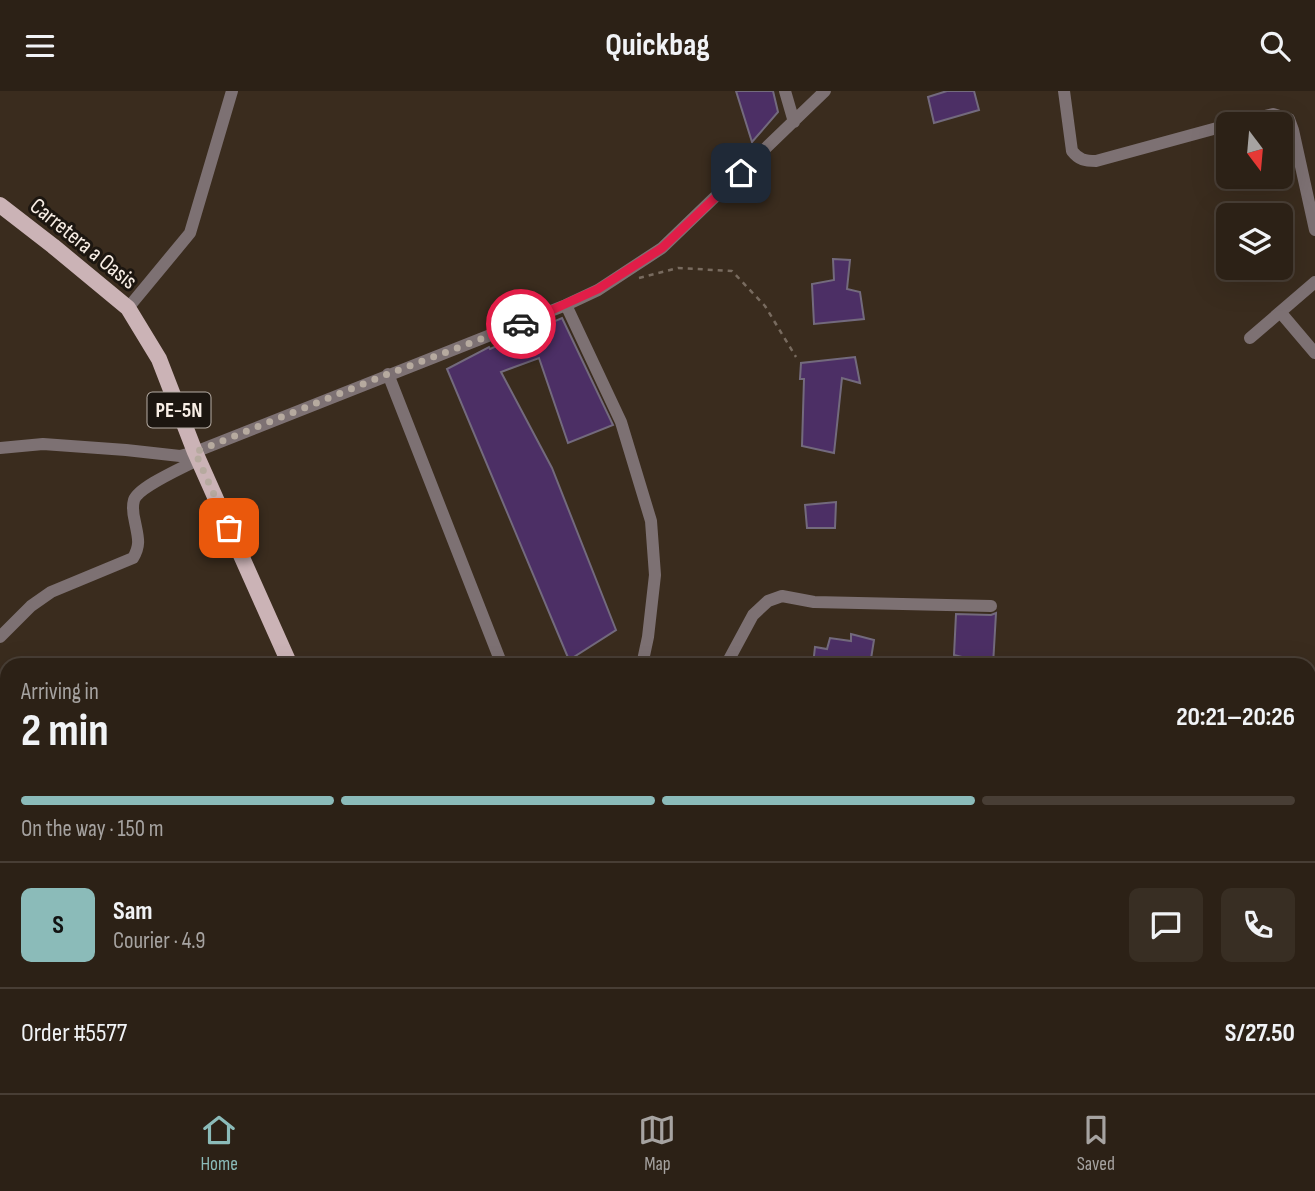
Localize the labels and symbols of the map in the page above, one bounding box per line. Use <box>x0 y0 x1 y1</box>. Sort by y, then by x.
north arrow <box>1216 112 1293 189</box>
pin <box>711 143 771 203</box>
street label: Carretera a Oasis <box>24 192 143 295</box>
courier <box>486 289 556 359</box>
road number: PE-5N <box>148 393 210 427</box>
pin <box>199 498 259 558</box>

